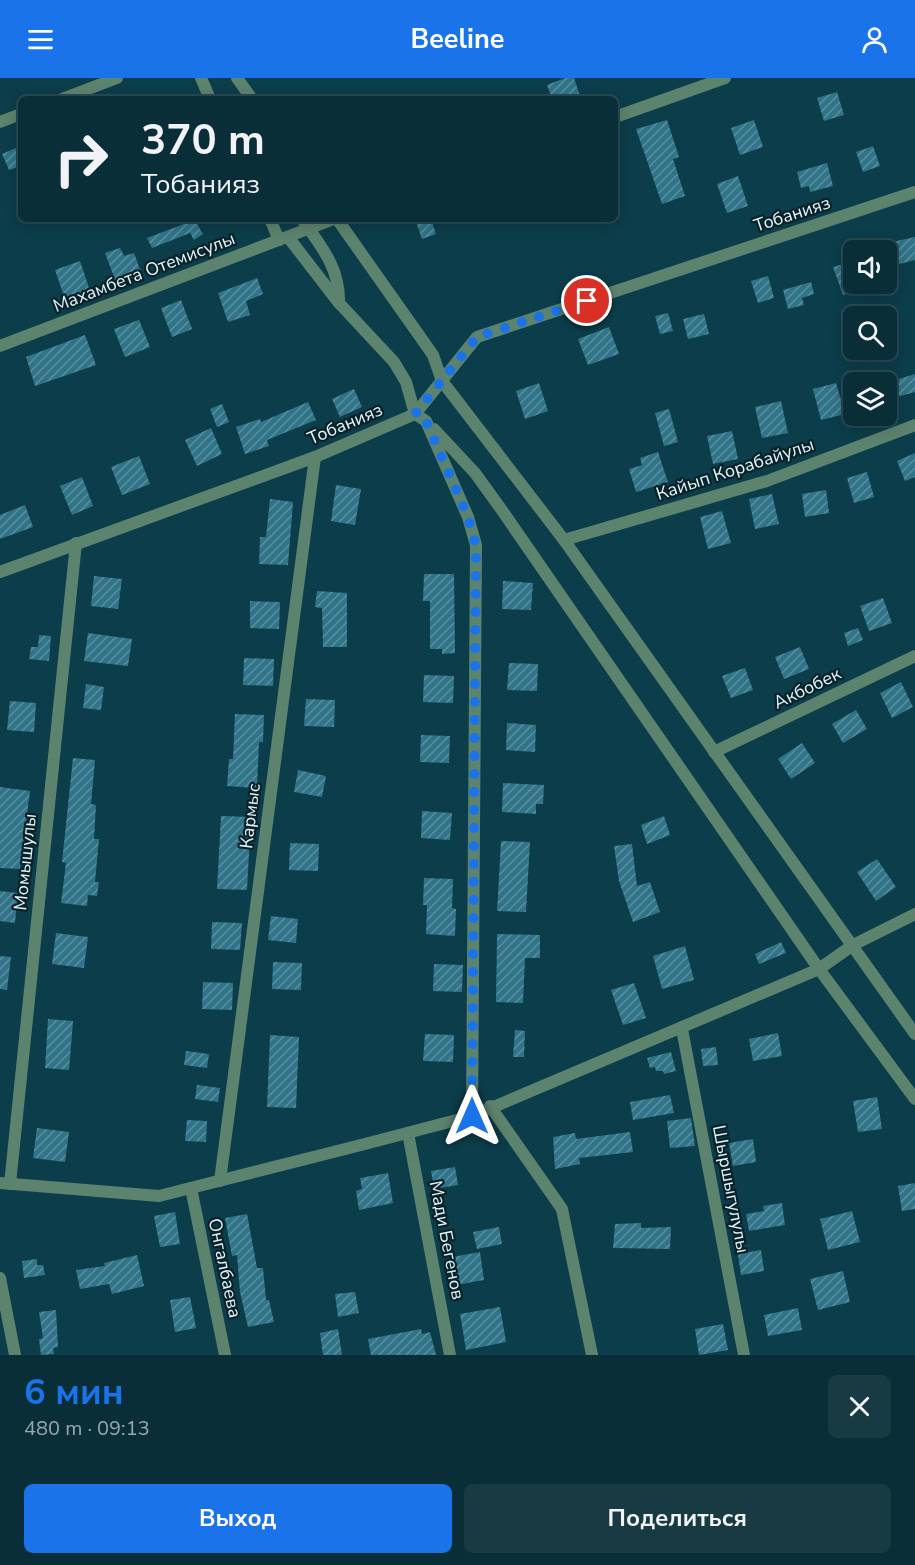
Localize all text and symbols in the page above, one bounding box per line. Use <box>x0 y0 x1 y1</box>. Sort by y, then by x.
text: Beeline <box>411 21 504 58</box>
icon: menu <box>24 23 57 56</box>
icon: person <box>858 23 891 56</box>
text: 370 m <box>141 112 265 169</box>
icon: right <box>42 120 120 198</box>
text: Тобанияз <box>141 166 260 203</box>
street label: Тобанияз <box>751 190 833 238</box>
street label: Махамбета Отемисулы <box>49 226 239 318</box>
map controls <box>843 240 897 426</box>
button: sound <box>843 240 897 294</box>
pin <box>561 275 612 326</box>
icon: arrive <box>570 284 603 317</box>
button: search <box>843 306 897 360</box>
button: layers <box>843 372 897 426</box>
street label: Тобанияз <box>304 397 386 451</box>
street label: Кайып Корабайулы <box>653 432 817 506</box>
street label: Акбобек <box>769 661 845 715</box>
street label: Кармыс <box>234 782 266 850</box>
street label: Момышулы <box>8 812 42 912</box>
position arrow <box>440 1084 504 1148</box>
street label: Шыршыгулулы <box>707 1123 755 1255</box>
street label: Мади Бегенов <box>424 1178 470 1302</box>
street label: Онгалбаева <box>203 1216 247 1320</box>
text: 6 мин <box>24 1368 124 1417</box>
button: close <box>828 1375 891 1438</box>
text: 480 m · 09:13 <box>24 1415 150 1442</box>
button: Выход <box>24 1484 452 1553</box>
button: Поделиться <box>464 1484 891 1553</box>

